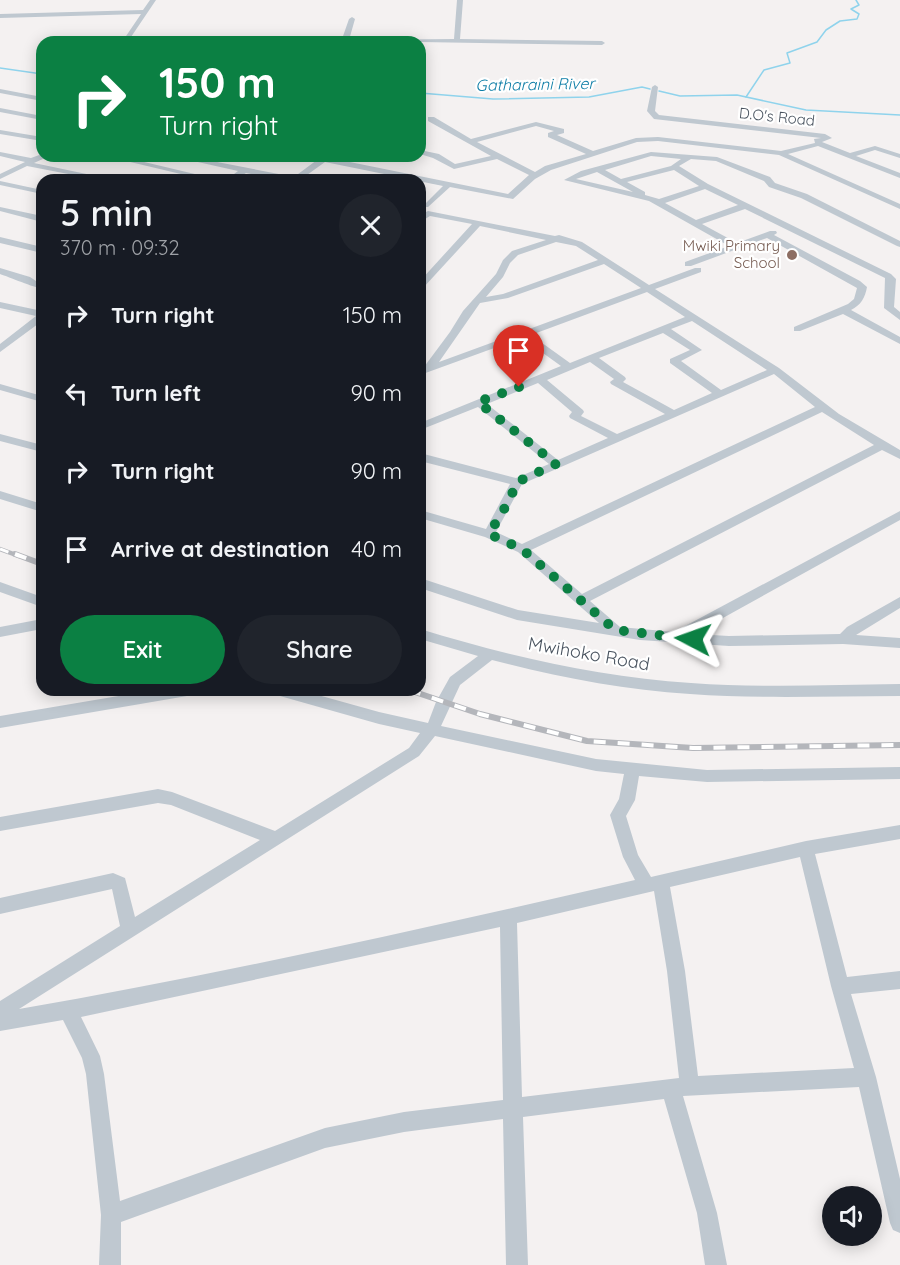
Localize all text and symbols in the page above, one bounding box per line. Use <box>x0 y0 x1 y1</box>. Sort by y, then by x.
text: 150 m <box>159 56 276 109</box>
icon: right <box>60 60 138 138</box>
water label: Gatharaini River <box>475 73 597 95</box>
street label: D.O's Road <box>738 103 816 130</box>
text: Turn right <box>159 108 278 142</box>
text: 5 min <box>60 190 153 235</box>
button: close <box>339 194 402 257</box>
text: 370 m · 09:32 <box>60 235 180 260</box>
place label: Mwiki Primary School <box>683 236 780 272</box>
marker: Mwiki Primary School <box>785 248 799 262</box>
icon: right <box>60 299 93 332</box>
text: Turn right <box>111 301 215 329</box>
text: 150 m <box>343 301 402 329</box>
pin <box>493 325 544 387</box>
icon: arrive <box>502 334 535 367</box>
icon: left <box>60 377 93 410</box>
text: Turn left <box>111 379 201 407</box>
text: 90 m <box>351 379 402 407</box>
icon: right <box>60 455 93 488</box>
text: Turn right <box>111 457 215 485</box>
text: 90 m <box>351 457 402 485</box>
icon: arrive <box>60 533 93 566</box>
text: Arrive at destination <box>111 535 329 563</box>
text: 40 m <box>351 535 402 563</box>
position arrow <box>661 607 725 671</box>
button: Exit <box>60 615 225 684</box>
button: Share <box>237 615 402 684</box>
street label: Mwihoko Road <box>526 631 652 676</box>
map controls <box>822 1186 882 1246</box>
button: sound <box>822 1186 882 1246</box>

